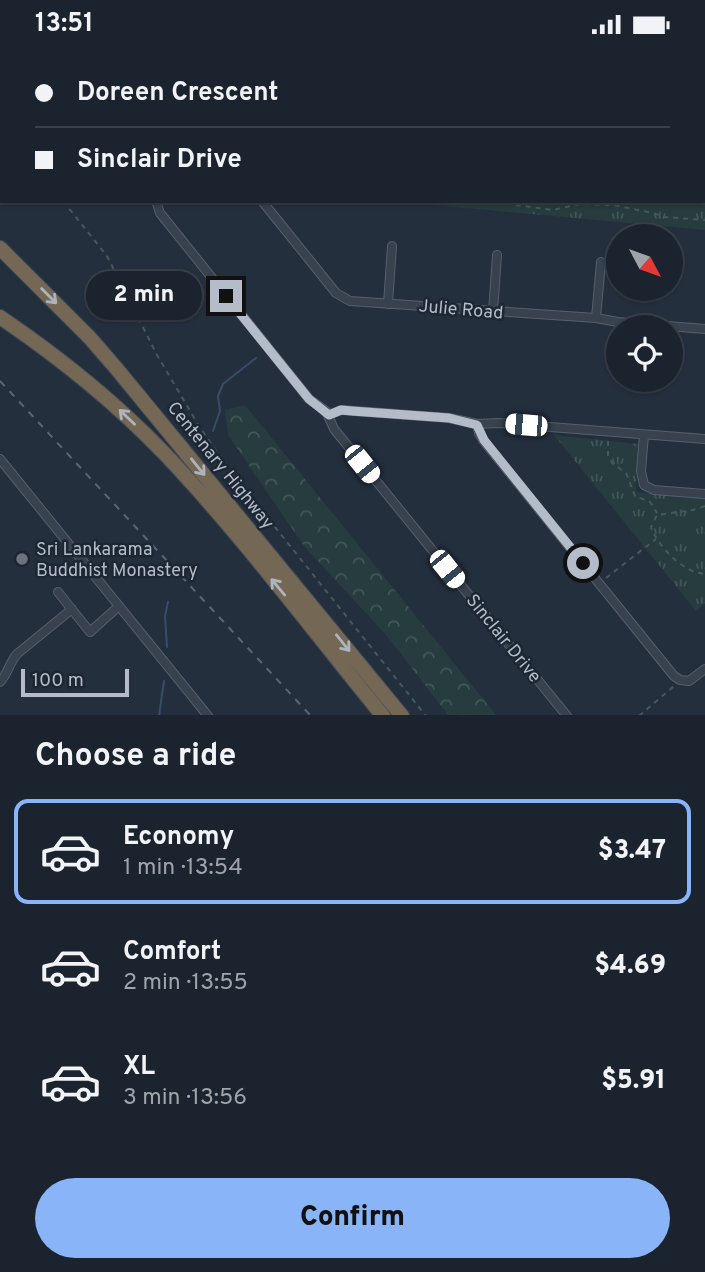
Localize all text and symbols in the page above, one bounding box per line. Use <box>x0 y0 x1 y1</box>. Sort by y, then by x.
text: 13:51 <box>35 8 94 41</box>
text: Doreen Crescent <box>77 77 279 110</box>
text: Sinclair Drive <box>77 144 242 177</box>
north arrow <box>606 224 682 301</box>
map controls <box>606 224 683 392</box>
callout: 2 min <box>86 271 202 321</box>
route end <box>210 280 242 312</box>
text: 2 min <box>114 281 174 310</box>
one-way arrow <box>40 287 57 304</box>
street label: Julie Road <box>418 295 504 326</box>
button: locate <box>606 315 683 392</box>
street label: Centenary Highway <box>161 397 278 534</box>
one-way arrow <box>119 409 136 426</box>
car <box>505 413 548 437</box>
car <box>341 441 384 487</box>
one-way arrow <box>190 458 206 476</box>
place label: Sri Lankarama Buddhist Monastery <box>36 539 198 583</box>
car <box>426 546 469 592</box>
route start <box>567 547 599 579</box>
marker: Sri Lankarama Buddhist Monastery <box>14 551 30 567</box>
one-way arrow <box>270 579 285 597</box>
street label: Sinclair Drive <box>460 590 546 688</box>
one-way arrow <box>335 633 350 651</box>
scale bar <box>21 667 130 698</box>
text: 100 m <box>32 669 84 693</box>
text: Choose a ride <box>35 737 236 777</box>
icon: car <box>39 820 102 883</box>
text: Economy <box>123 821 234 854</box>
text: $3.47 <box>598 835 666 868</box>
text: 1 min · 13:54 <box>123 854 243 883</box>
icon: car <box>39 935 102 998</box>
text: Comfort <box>123 936 221 969</box>
text: $4.69 <box>594 950 666 983</box>
text: 2 min · 13:55 <box>123 969 248 998</box>
icon: car <box>39 1050 102 1113</box>
text: XL <box>123 1051 155 1084</box>
text: $5.91 <box>601 1065 666 1098</box>
text: 3 min · 13:56 <box>123 1084 247 1113</box>
button: Confirm <box>35 1178 670 1258</box>

